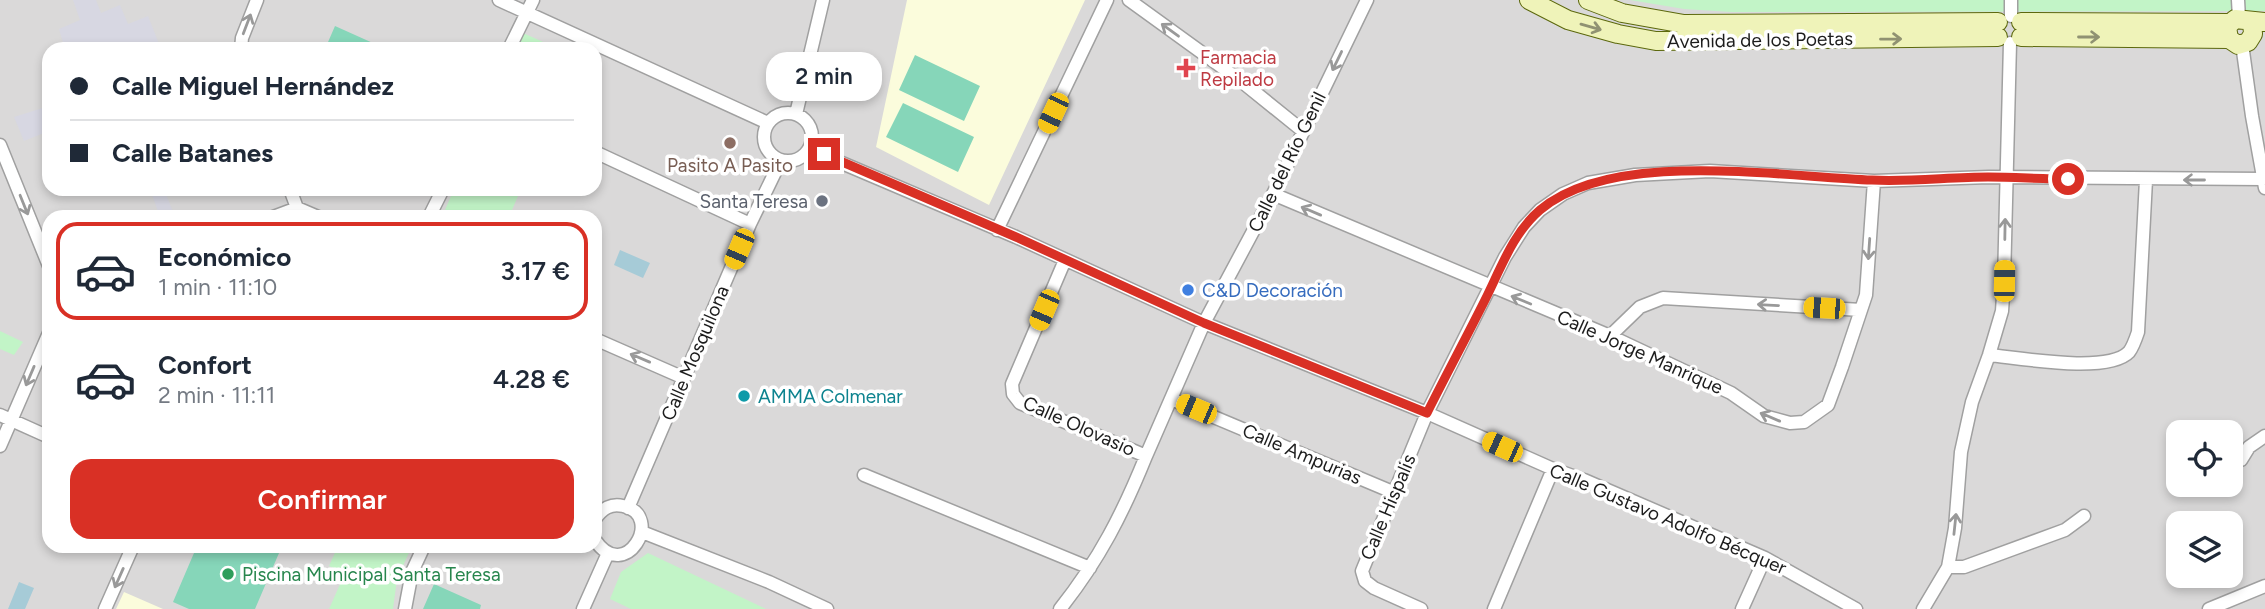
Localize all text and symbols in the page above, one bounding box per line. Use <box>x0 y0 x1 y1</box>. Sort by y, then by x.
one-way arrow <box>242 14 254 35</box>
one-way arrow <box>1580 21 1602 34</box>
one-way arrow <box>1161 23 1180 38</box>
street label: Avenida de los Poetas <box>1667 27 1853 53</box>
one-way arrow <box>2077 30 2100 44</box>
one-way arrow <box>1879 32 1902 45</box>
place label: Farmacia Repilado <box>1200 46 1277 91</box>
one-way arrow <box>1330 50 1343 71</box>
callout: 2 min <box>766 52 882 102</box>
marker: Farmacia Repilado <box>1178 60 1194 76</box>
text: 2 min <box>795 62 853 90</box>
text: Calle Miguel Hernández <box>112 70 394 102</box>
street label: Calle del Río Genil <box>1243 88 1331 236</box>
car <box>1035 90 1072 136</box>
marker: Pasito A Pasito <box>722 135 738 151</box>
text: Calle Batanes <box>112 137 273 169</box>
route end <box>808 138 840 170</box>
place label: Pasito A Pasito <box>667 154 793 177</box>
route start <box>2052 163 2084 195</box>
one-way arrow <box>2183 173 2206 187</box>
place label: Santa Teresa <box>699 190 808 213</box>
marker: Santa Teresa <box>814 193 830 209</box>
one-way arrow <box>19 194 32 216</box>
one-way arrow <box>1301 204 1323 217</box>
one-way arrow <box>1998 218 2012 241</box>
car <box>722 226 757 272</box>
one-way arrow <box>1863 237 1876 260</box>
icon: car <box>74 240 137 303</box>
text: Económico <box>158 241 291 273</box>
text: 3.17 € <box>501 255 570 287</box>
car <box>1994 260 2015 302</box>
text: 1 min · 11:10 <box>158 273 277 301</box>
place label: C&D Decoración <box>1202 279 1343 302</box>
street label: Calle Mosquilona <box>656 282 734 424</box>
marker: C&D Decoración <box>1180 282 1196 298</box>
car <box>1027 287 1062 333</box>
one-way arrow <box>1511 292 1532 305</box>
car <box>1803 296 1846 320</box>
one-way arrow <box>1757 298 1780 311</box>
street label: Calle Jorge Manrique <box>1553 305 1727 399</box>
icon: car <box>74 348 137 411</box>
text: Confort <box>158 349 252 381</box>
one-way arrow <box>629 351 651 364</box>
text: 4.28 € <box>493 363 570 395</box>
one-way arrow <box>23 365 36 387</box>
text: 2 min · 11:11 <box>158 381 275 409</box>
place label: AMMA Colmenar <box>758 385 903 408</box>
marker: AMMA Colmenar <box>736 388 752 404</box>
street label: Calle Olovasio <box>1019 391 1139 461</box>
car <box>1173 391 1220 427</box>
one-way arrow <box>1760 410 1781 423</box>
street label: Calle Ampurias <box>1239 419 1365 489</box>
map controls <box>2166 420 2243 588</box>
button: locate <box>2166 420 2243 497</box>
car <box>1479 429 1526 465</box>
street label: Calle Hispalis <box>1355 451 1421 563</box>
button: Confirmar <box>70 459 574 539</box>
street label: Calle Gustavo Adolfo Bécquer <box>1546 459 1790 580</box>
button: layers <box>2166 511 2243 588</box>
one-way arrow <box>1949 513 1962 536</box>
place label: Piscina Municipal Santa Teresa <box>242 563 501 586</box>
one-way arrow <box>112 566 125 588</box>
marker: Piscina Municipal Santa Teresa <box>220 566 236 582</box>

